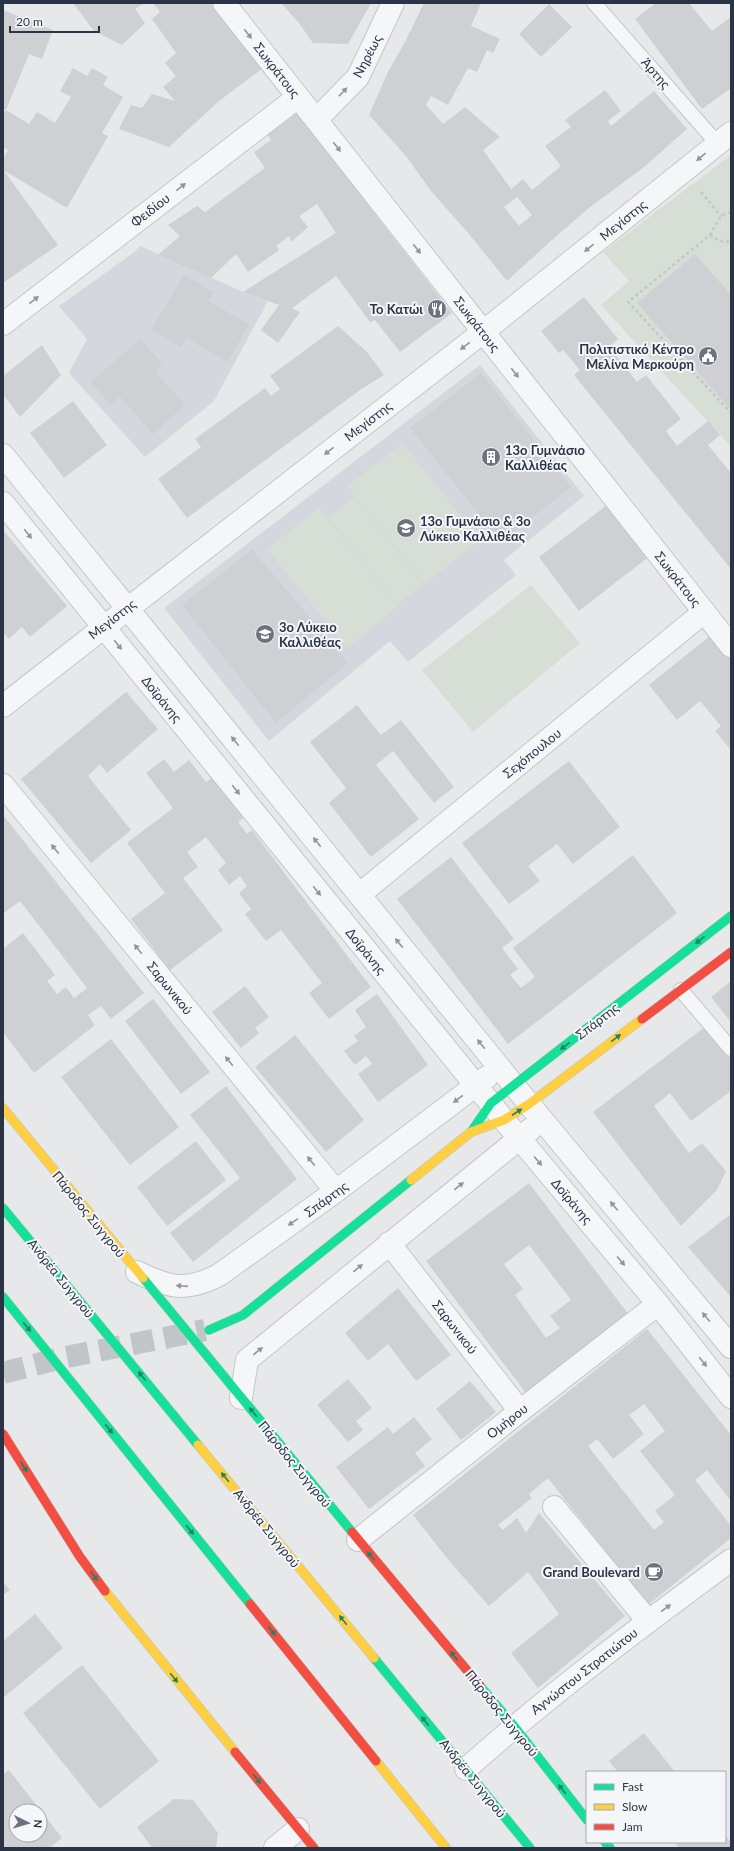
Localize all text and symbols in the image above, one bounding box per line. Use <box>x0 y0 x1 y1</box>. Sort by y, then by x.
scale bar <box>10 8 99 34</box>
text: 20 m <box>16 14 43 29</box>
one-way arrow <box>243 28 252 39</box>
street label: Νηρέως <box>349 32 385 80</box>
street label: Σωκράτους <box>251 39 303 101</box>
street label: Άρτης <box>638 54 674 92</box>
one-way arrow <box>339 87 348 97</box>
one-way arrow <box>333 141 341 152</box>
one-way arrow <box>695 153 706 162</box>
one-way arrow <box>176 183 186 191</box>
street label: Φειδίου <box>127 190 173 230</box>
street label: Μεγίστης <box>596 196 650 244</box>
one-way arrow <box>413 243 422 254</box>
one-way arrow <box>583 243 594 252</box>
street label: Σωκράτους <box>451 293 503 355</box>
one-way arrow <box>28 296 39 305</box>
restaurant icon: Το Κατώι <box>426 298 448 320</box>
place label: Το Κατώι <box>370 301 423 317</box>
place label: Πολιτιστικό Κέντρο Μελίνα Μερκούρη <box>579 341 695 372</box>
one-way arrow <box>459 342 470 350</box>
public building icon: Πολιτιστικό Κέντρο Μελίνα Μερκούρη <box>697 345 719 367</box>
one-way arrow <box>511 367 520 378</box>
street label: Μεγίστης <box>341 398 395 444</box>
place label: 13ο Γυμνάσιο Καλλιθέας <box>505 442 586 473</box>
building icon: 13ο Γυμνάσιο Καλλιθέας <box>480 446 502 468</box>
one-way arrow <box>323 447 334 455</box>
place label: 13ο Γυμνάσιο & 3ο Λύκειο Καλλιθέας <box>419 513 531 544</box>
school or university icon: 13ο Γυμνάσιο & 3ο Λύκειο Καλλιθέας <box>395 517 417 539</box>
one-way arrow <box>23 528 32 539</box>
street label: Σωκράτους <box>652 548 704 610</box>
street label: Μεγίστης <box>85 596 139 642</box>
place label: 3ο Λύκειο Καλλιθέας <box>279 619 341 650</box>
school or university icon: 3ο Λύκειο Καλλιθέας <box>254 623 276 645</box>
one-way arrow <box>114 640 123 651</box>
street label: Δοϊράνης <box>139 673 185 725</box>
street label: Σεχόπουλου <box>500 725 564 781</box>
one-way arrow <box>231 736 240 747</box>
one-way arrow <box>231 784 240 795</box>
one-way arrow <box>313 837 322 848</box>
one-way arrow <box>51 843 60 854</box>
one-way arrow <box>313 885 322 896</box>
street label: Δοϊράνης <box>343 925 389 977</box>
one-way arrow <box>695 936 706 944</box>
one-way arrow <box>395 938 404 949</box>
one-way arrow <box>133 944 142 955</box>
street label: Σαρωνικού <box>144 958 196 1018</box>
street label: Σπάρτης <box>572 999 622 1043</box>
one-way arrow <box>611 1034 622 1042</box>
one-way arrow <box>477 1039 486 1049</box>
one-way arrow <box>559 1042 570 1050</box>
one-way arrow <box>225 1055 233 1066</box>
one-way arrow <box>452 1095 463 1103</box>
one-way arrow <box>512 1108 522 1116</box>
one-way arrow <box>307 1156 316 1167</box>
one-way arrow <box>534 1156 542 1166</box>
street label: Πάροδος Συγγρού <box>49 1168 129 1260</box>
street label: Δοϊράνης <box>548 1175 596 1227</box>
street label: Σπάρτης <box>301 1178 351 1220</box>
one-way arrow <box>454 1182 465 1191</box>
one-way arrow <box>610 1200 619 1211</box>
one-way arrow <box>288 1218 298 1226</box>
street label: Ανδρέα Συγγρού <box>24 1235 98 1321</box>
one-way arrow <box>617 1255 626 1266</box>
one-way arrow <box>353 1264 364 1273</box>
one-way arrow <box>176 1283 188 1290</box>
street label: Σαρωνικού <box>429 1297 481 1357</box>
one-way arrow <box>702 1311 711 1322</box>
one-way arrow <box>23 1322 32 1333</box>
one-way arrow <box>253 1346 264 1355</box>
one-way arrow <box>699 1356 708 1367</box>
one-way arrow <box>137 1371 146 1382</box>
street label: Ομήρου <box>483 1400 531 1442</box>
one-way arrow <box>248 1407 257 1418</box>
street label: Πάροδος Συγγρού <box>255 1418 335 1510</box>
one-way arrow <box>105 1423 113 1434</box>
one-way arrow <box>20 1461 27 1473</box>
one-way arrow <box>220 1471 229 1482</box>
street label: Ανδρέα Συγγρού <box>230 1485 304 1571</box>
one-way arrow <box>186 1525 195 1536</box>
one-way arrow <box>366 1550 375 1561</box>
cafe icon: Grand Boulevard <box>643 1561 665 1583</box>
place label: Grand Boulevard <box>543 1564 640 1580</box>
one-way arrow <box>89 1571 98 1582</box>
one-way arrow <box>661 1604 671 1612</box>
one-way arrow <box>338 1615 347 1626</box>
street label: Αγνώστου Στρατιώτου <box>527 1624 641 1718</box>
one-way arrow <box>268 1626 276 1637</box>
one-way arrow <box>450 1650 459 1661</box>
street label: Πάροδος Συγγρού <box>462 1667 542 1759</box>
one-way arrow <box>170 1673 179 1684</box>
one-way arrow <box>421 1715 430 1726</box>
street label: Ανδρέα Συγγρού <box>436 1735 510 1821</box>
legend <box>586 1771 726 1843</box>
one-way arrow <box>252 1773 261 1784</box>
text: Fast <box>622 1779 644 1794</box>
one-way arrow <box>558 1784 567 1795</box>
text: Slow <box>622 1799 648 1814</box>
north arrow <box>8 1803 48 1843</box>
text: N <box>32 1819 45 1829</box>
text: Jam <box>622 1819 643 1834</box>

